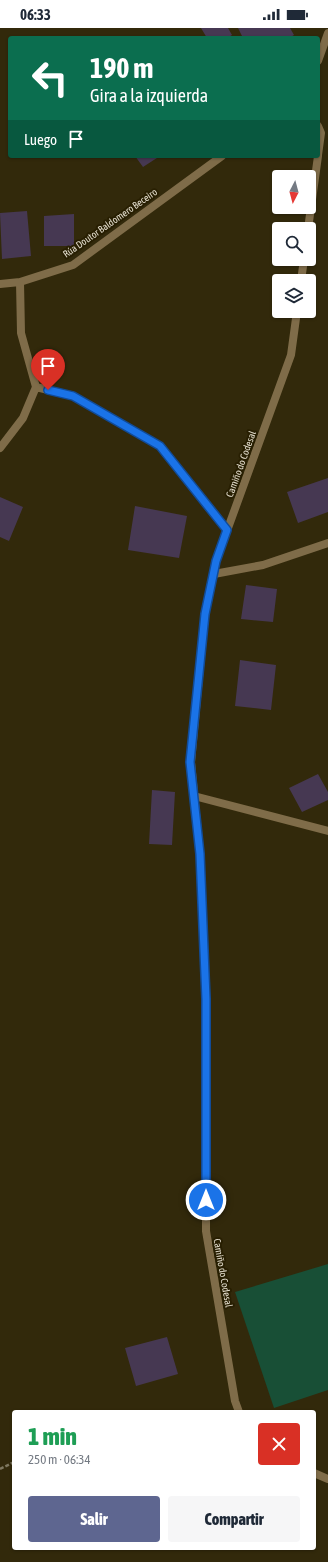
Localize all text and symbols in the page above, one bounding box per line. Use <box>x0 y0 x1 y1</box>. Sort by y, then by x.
text: 06:33 <box>20 6 51 23</box>
icon: left <box>24 52 76 104</box>
text: 190 m <box>90 52 153 84</box>
text: Gira a la izquierda <box>90 85 208 106</box>
icon: arrive <box>65 128 87 150</box>
text: Luego <box>24 131 57 148</box>
north arrow <box>272 170 316 214</box>
map controls <box>272 170 316 318</box>
street label: Rúa Doutor Baldomero Beceiro <box>61 186 159 260</box>
button: search <box>272 222 316 266</box>
button: layers <box>272 274 316 318</box>
pin <box>31 349 65 390</box>
icon: arrive <box>37 355 59 377</box>
street label: Camiño do Codesal <box>224 429 258 499</box>
position arrow <box>185 1179 227 1221</box>
street label: Camiño do Codesal <box>212 1238 235 1309</box>
text: 1 min <box>28 1423 77 1450</box>
button: close <box>258 1423 300 1465</box>
text: 250 m · 06:34 <box>28 1452 91 1467</box>
button: Salir <box>28 1496 160 1542</box>
button: Compartir <box>168 1496 300 1542</box>

